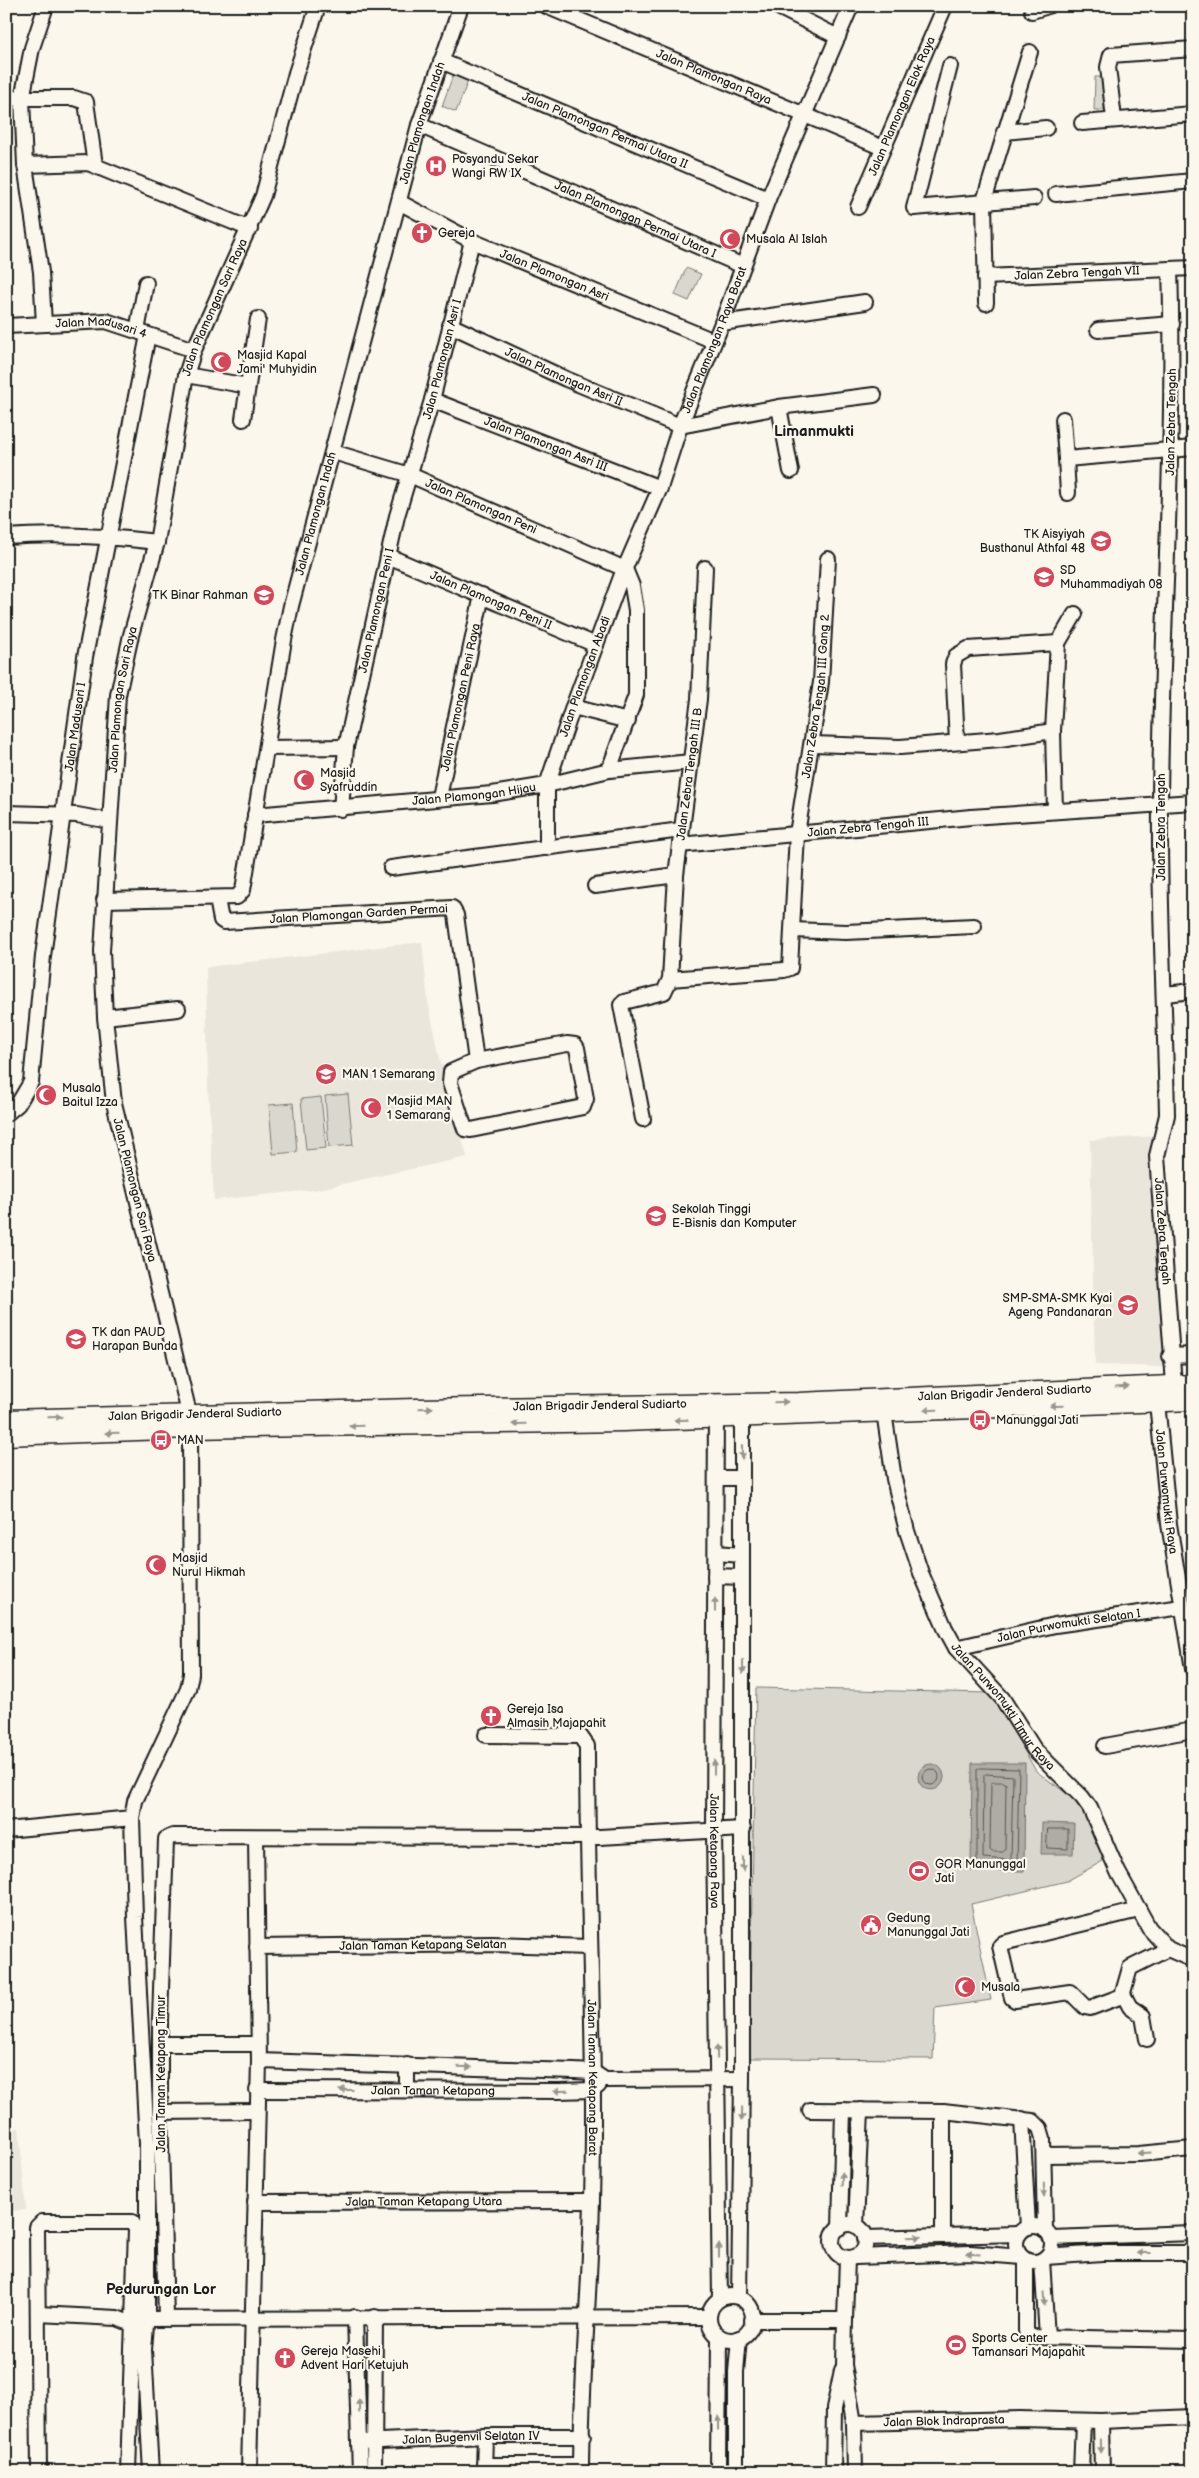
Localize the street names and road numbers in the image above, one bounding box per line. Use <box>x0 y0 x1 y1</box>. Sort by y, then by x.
street label: Jalan Plamongan Elok Raya <box>865 34 939 178</box>
street label: Jalan Plamongan Raya <box>654 46 774 108</box>
street label: Jalan Plamongan Indah <box>397 59 449 186</box>
street label: Jalan Plamongan Permai Utara II <box>520 89 690 172</box>
street label: Jalan Plamongan Permai Utara I <box>552 178 719 261</box>
street label: Jalan Plamongan Sari Raya <box>179 236 251 378</box>
street label: Jalan Plamongan Asri <box>498 246 611 305</box>
street label: Jalan Zebra Tengah VII <box>1014 263 1140 284</box>
street label: Jalan Plamongan Raya Barat <box>679 264 750 416</box>
street label: Jalan Plamongan Asri I <box>420 297 465 421</box>
street label: Jalan Madusari 4 <box>55 314 149 342</box>
street label: Jalan Plamongan Asri II <box>502 345 625 410</box>
street label: Jalan Zebra Tengah <box>1163 368 1180 476</box>
street label: Jalan Plamongan Asri III <box>482 414 610 475</box>
street label: Jalan Plamongan Indah <box>292 450 340 577</box>
street label: Jalan Plamongan Peni <box>423 476 539 538</box>
street label: Jalan Plamongan Peni I <box>356 547 398 674</box>
street label: Jalan Plamongan Peni II <box>428 568 554 633</box>
street label: Jalan Plamongan Abadi <box>557 614 614 739</box>
street label: Jalan Zebra Tengah III Gang 2 <box>799 614 833 779</box>
street label: Jalan Plamongan Peni Raya <box>438 622 484 773</box>
street label: Jalan Plamongan Sari Raya <box>106 625 141 773</box>
street label: Jalan Madusari I <box>62 681 89 773</box>
street label: Jalan Zebra Tengah III B <box>674 707 706 841</box>
street label: Jalan Zebra Tengah <box>1154 773 1169 881</box>
street label: Jalan Plamongan Hijau <box>412 780 537 809</box>
street label: Jalan Zebra Tengah III <box>807 814 930 841</box>
street label: Jalan Plamongan Garden Permai <box>269 901 449 927</box>
street label: Jalan Plamongan Sari Raya <box>109 1117 160 1264</box>
street label: Jalan Zebra Tengah <box>1151 1177 1174 1286</box>
street label: Jalan Brigadir Jenderal Sudiarto <box>918 1382 1092 1405</box>
street label: Jalan Brigadir Jenderal Sudiarto <box>513 1397 687 1414</box>
street label: Jalan Brigadir Jenderal Sudiarto <box>108 1405 282 1424</box>
street label: Jalan Purwomukti Raya <box>1152 1428 1181 1555</box>
street label: Jalan Purwomukti Selatan I <box>996 1606 1142 1646</box>
street label: Jalan Purwomukti Timur Raya <box>947 1641 1058 1774</box>
street label: Jalan Ketapang Raya <box>706 1793 722 1909</box>
street label: Jalan Taman Ketapang Selatan <box>339 1937 507 1954</box>
street label: Jalan Taman Ketapang Timur <box>154 1995 169 2152</box>
street label: Jalan Taman Ketapang Barat <box>584 1999 600 2156</box>
street label: Jalan Taman Ketapang <box>371 2083 495 2099</box>
street label: Jalan Taman Ketapang Utara <box>346 2194 503 2210</box>
street label: Jalan Blok Indraprasta <box>883 2412 1005 2430</box>
street label: Jalan Bugenvil Selatan IV <box>402 2429 540 2448</box>

